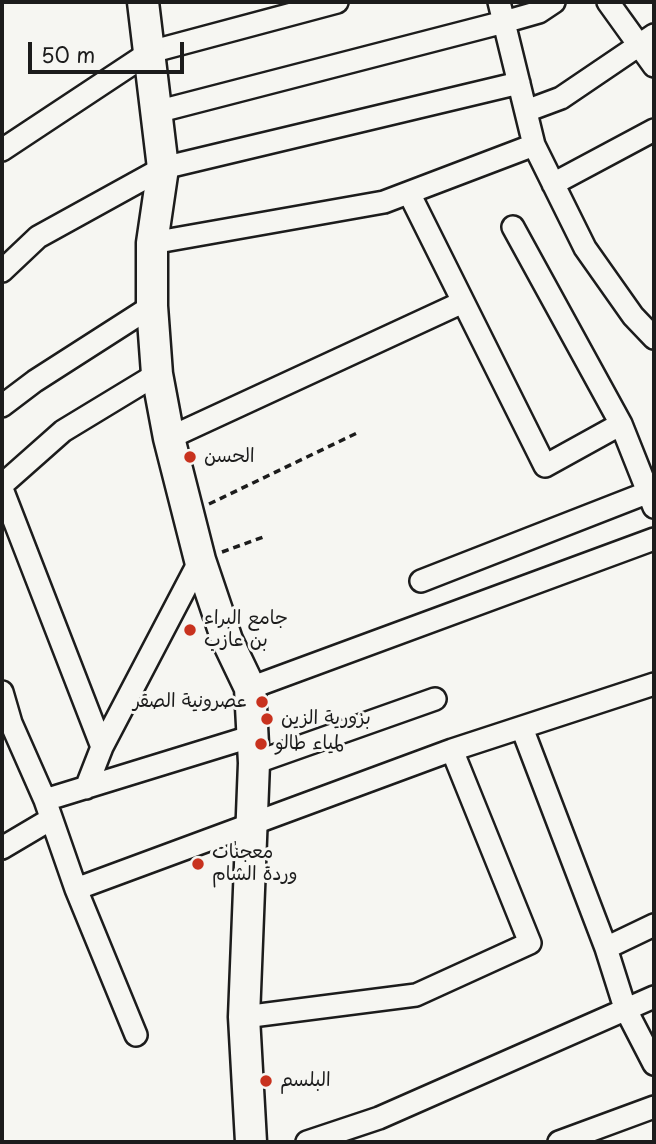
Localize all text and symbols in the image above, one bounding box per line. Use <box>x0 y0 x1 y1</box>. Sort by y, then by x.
scale bar <box>32 28 187 72</box>
text: 50 m <box>41 38 95 70</box>
place label: الحسن <box>204 446 255 468</box>
marker: الحسن <box>182 449 198 465</box>
place label: جامع البراء بن عازب <box>204 608 288 652</box>
marker: جامع البراء بن عازب <box>182 622 198 638</box>
place label: عصرونية الصقر <box>133 691 248 713</box>
marker: عصرونية الصقر <box>254 694 270 710</box>
place label: بزورية الزين <box>281 708 371 730</box>
marker: بزورية الزين <box>259 711 275 727</box>
place label: لمياء طالو <box>275 733 344 755</box>
marker: لمياء طالو <box>253 736 269 752</box>
place label: معجنات وردة الشام <box>212 842 298 886</box>
marker: معجنات وردة الشام <box>190 856 206 872</box>
place label: البلسم <box>280 1070 331 1092</box>
marker: البلسم <box>258 1073 274 1089</box>

